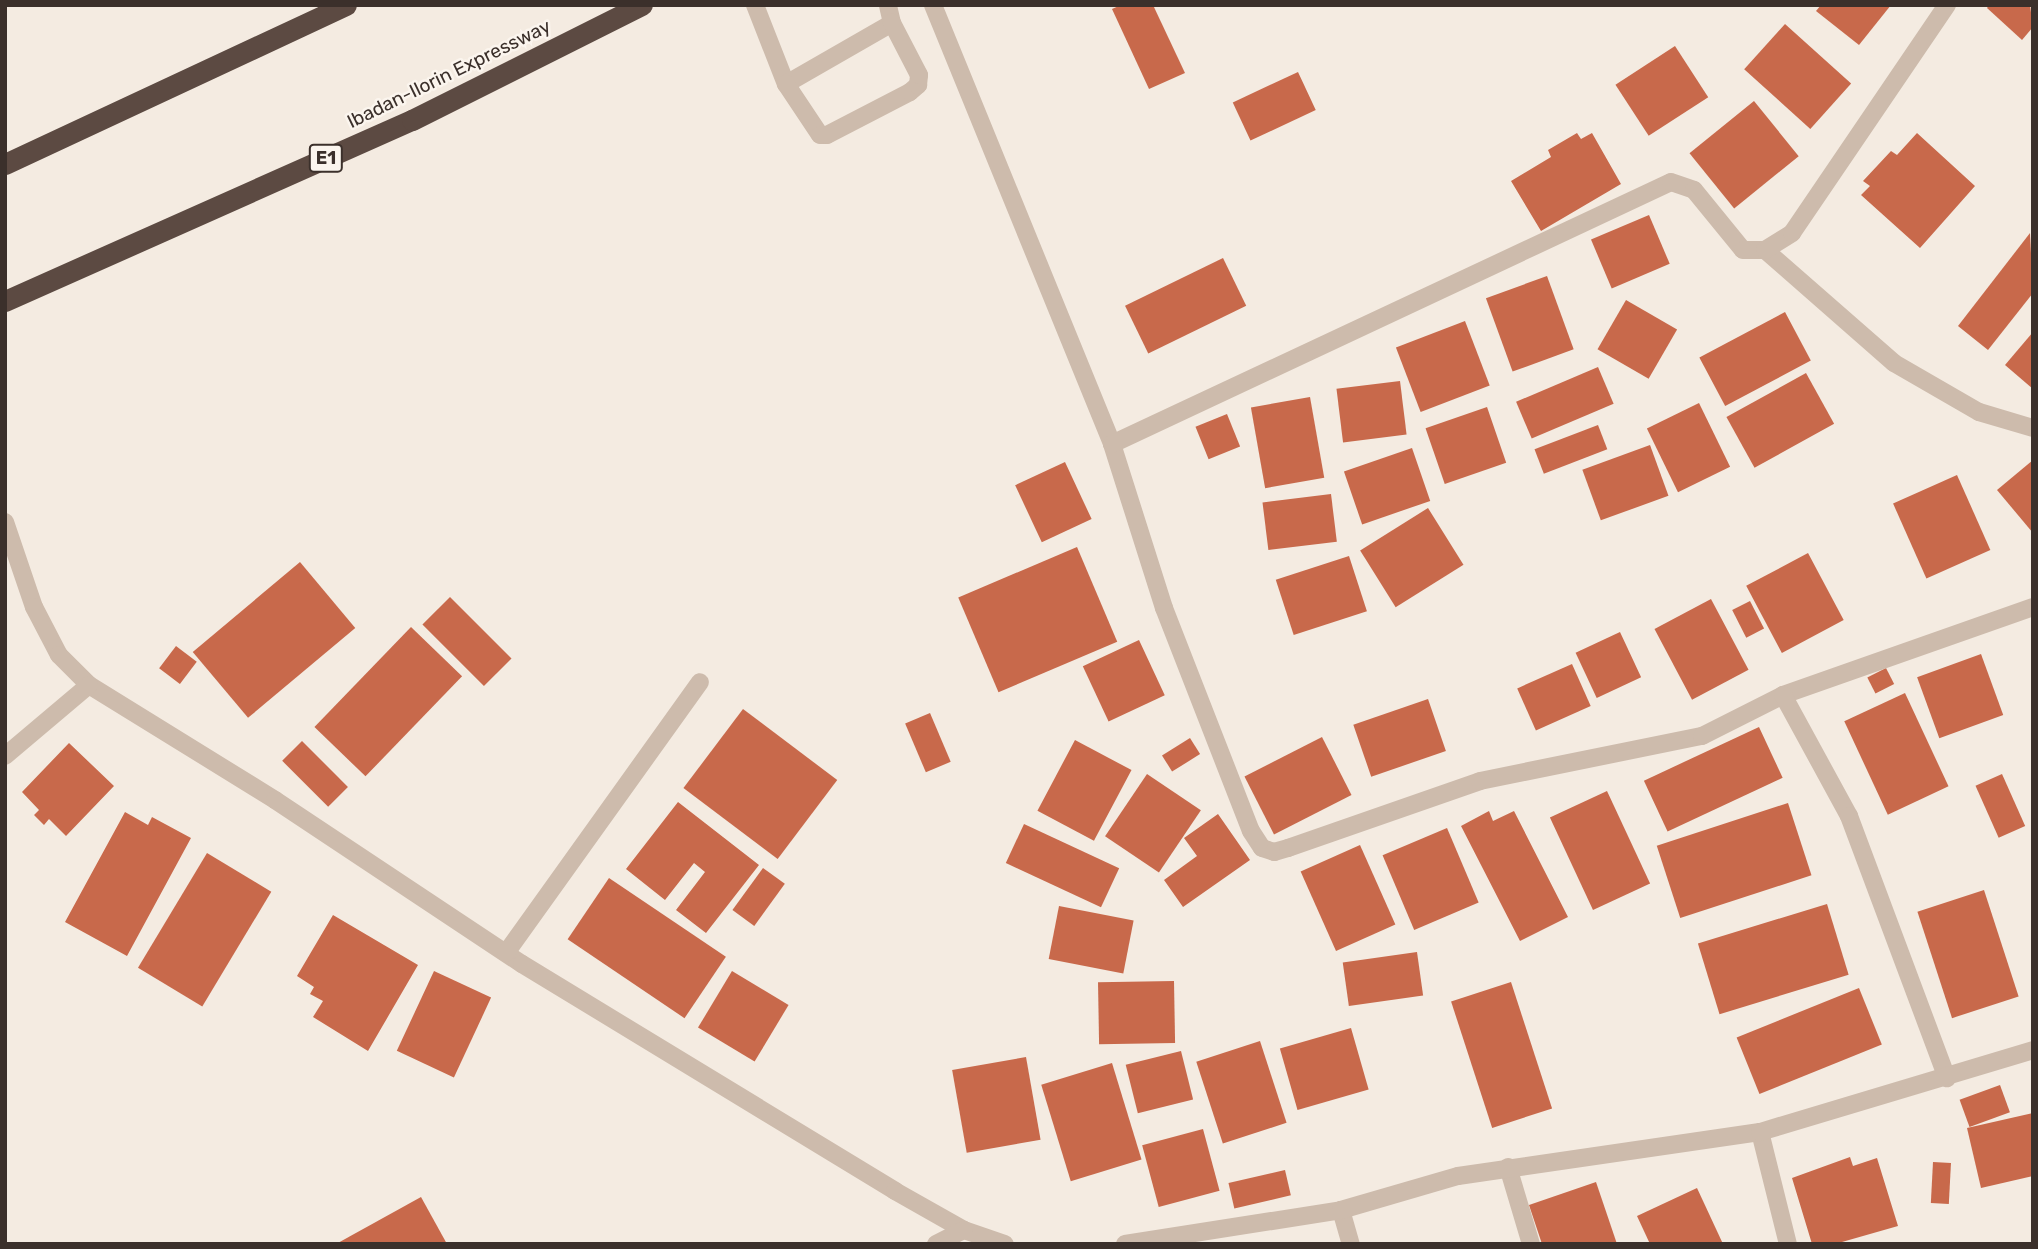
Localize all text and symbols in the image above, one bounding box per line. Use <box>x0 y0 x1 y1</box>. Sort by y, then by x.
street label: Ibadan-Ilorin Expressway <box>344 15 554 133</box>
road number: E1 <box>308 144 344 173</box>

